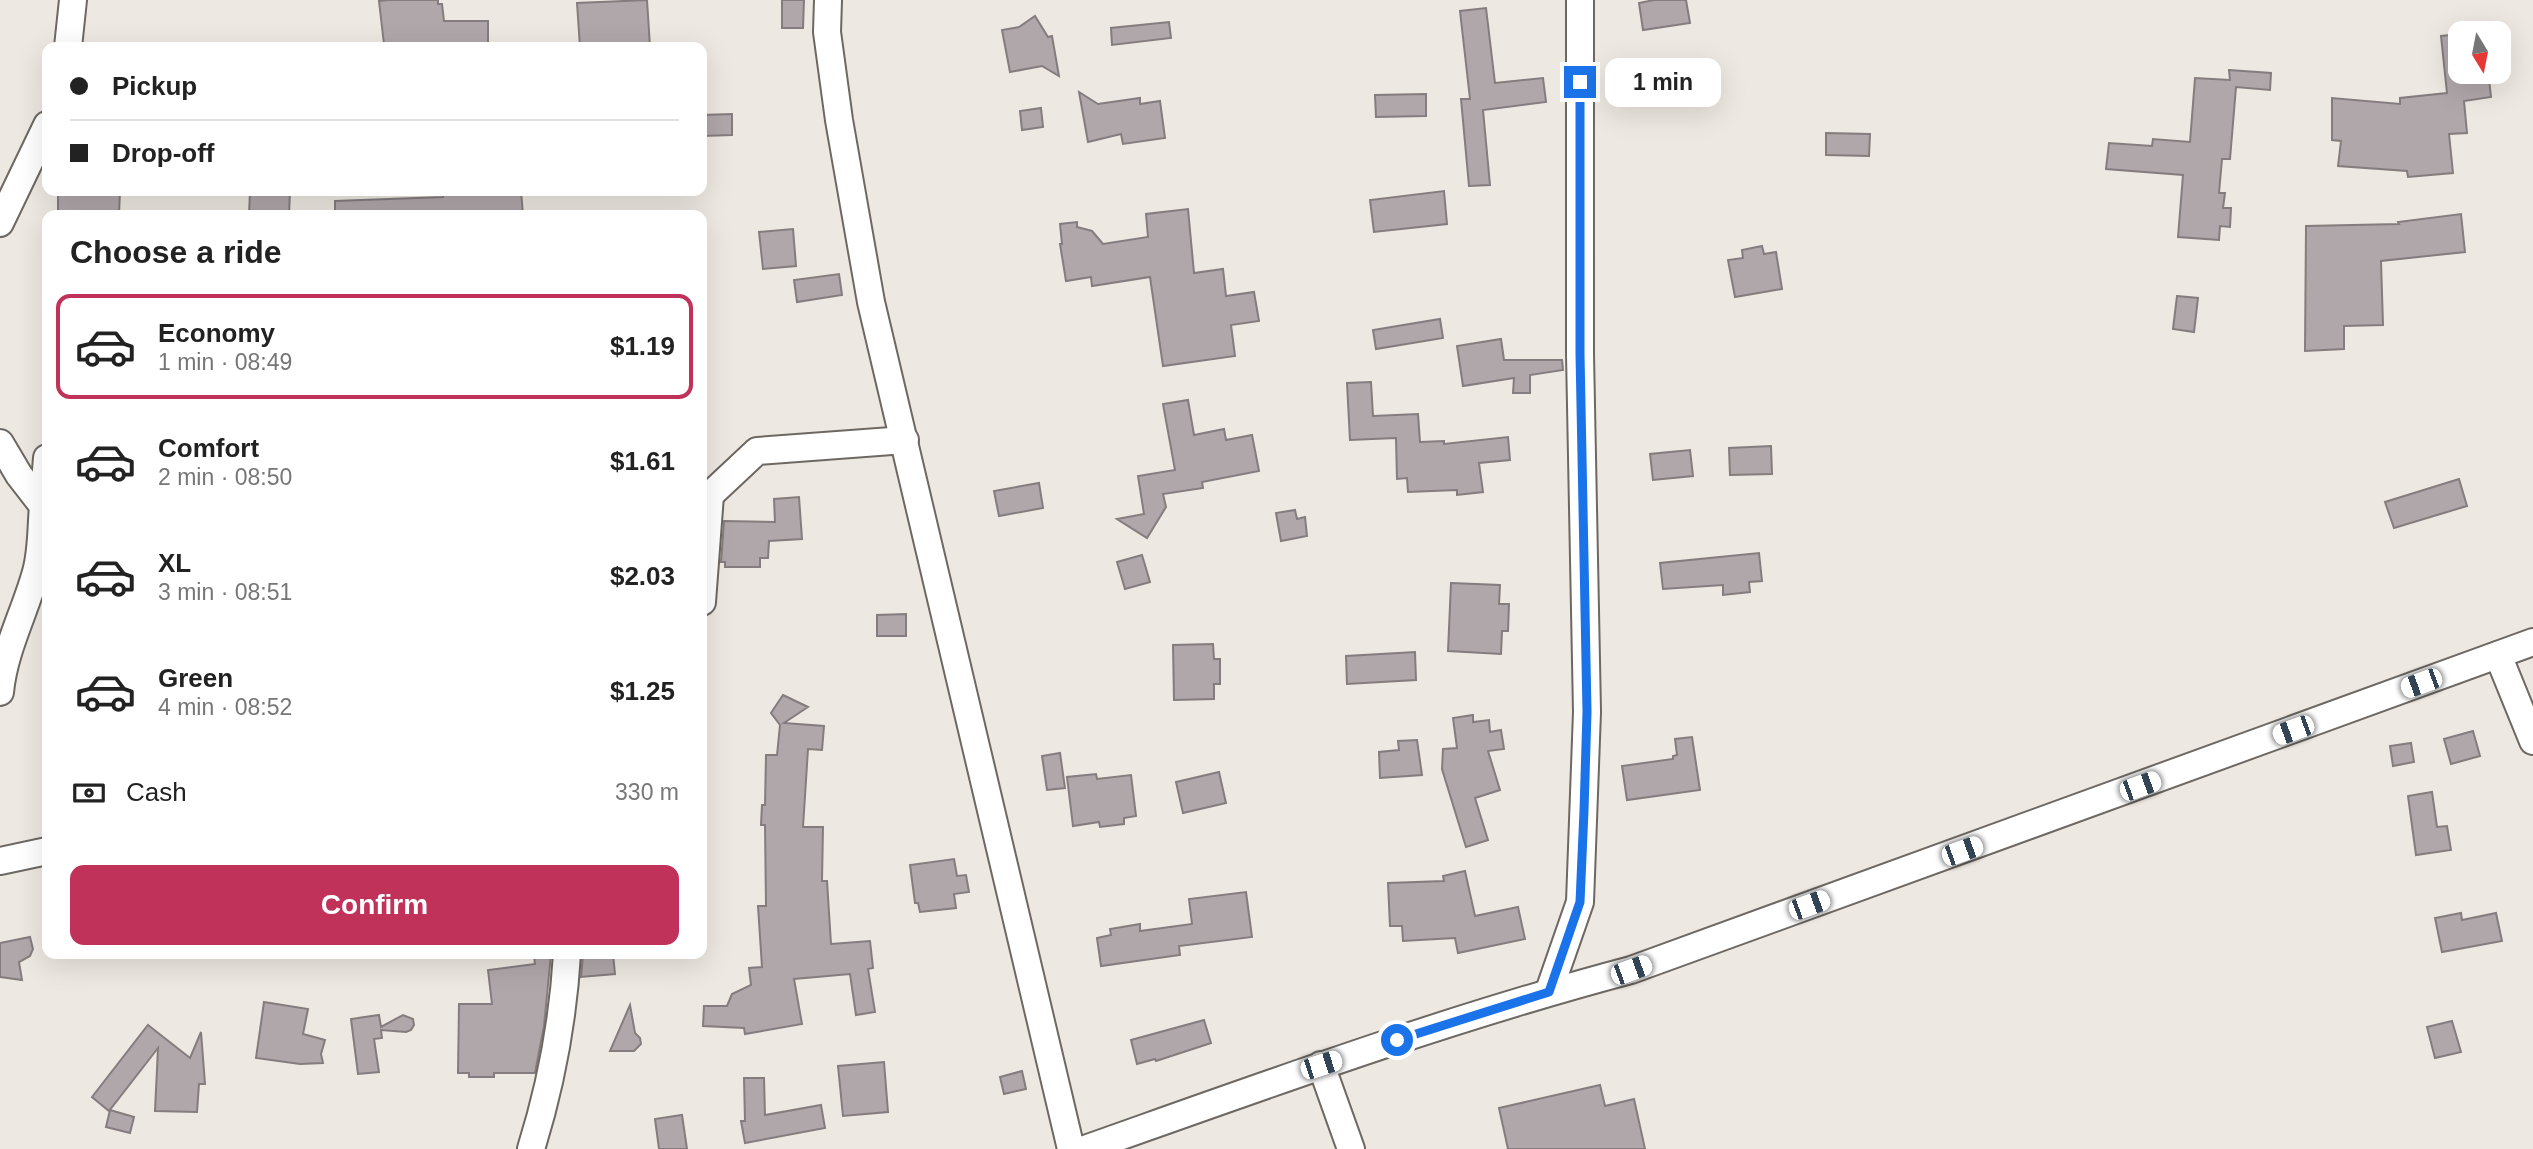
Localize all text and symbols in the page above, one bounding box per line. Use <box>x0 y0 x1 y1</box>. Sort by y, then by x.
north arrow <box>2448 21 2511 84</box>
map controls <box>2448 21 2511 84</box>
callout: 1 min <box>1604 57 1720 106</box>
route end <box>1564 66 1596 98</box>
text: 1 min <box>1633 69 1693 95</box>
text: Pickup <box>112 71 197 101</box>
text: Drop-off <box>112 138 215 168</box>
text: Choose a ride <box>70 234 282 270</box>
icon: car <box>74 315 137 378</box>
text: Economy <box>158 318 275 348</box>
text: $1.19 <box>610 331 675 361</box>
text: 1 min · 08:49 <box>158 349 292 375</box>
icon: car <box>74 430 137 493</box>
text: Comfort <box>158 433 259 463</box>
text: $1.61 <box>610 446 675 476</box>
text: 2 min · 08:50 <box>158 464 292 490</box>
icon: car <box>74 545 137 608</box>
text: XL <box>158 548 191 578</box>
text: $2.03 <box>610 561 675 591</box>
text: 3 min · 08:51 <box>158 579 292 605</box>
icon: car <box>74 660 137 723</box>
text: Green <box>158 663 233 693</box>
car <box>2398 666 2445 700</box>
text: $1.25 <box>610 676 675 706</box>
text: 4 min · 08:52 <box>158 694 292 720</box>
car <box>2270 713 2317 747</box>
car <box>2117 769 2164 803</box>
icon: cash <box>70 774 108 812</box>
text: Cash <box>126 777 187 807</box>
text: 330 m <box>615 779 679 805</box>
car <box>1939 834 1986 868</box>
button: Confirm <box>70 865 679 945</box>
car <box>1786 888 1833 922</box>
car <box>1608 953 1655 987</box>
route start <box>1381 1024 1413 1056</box>
car <box>1298 1049 1345 1081</box>

